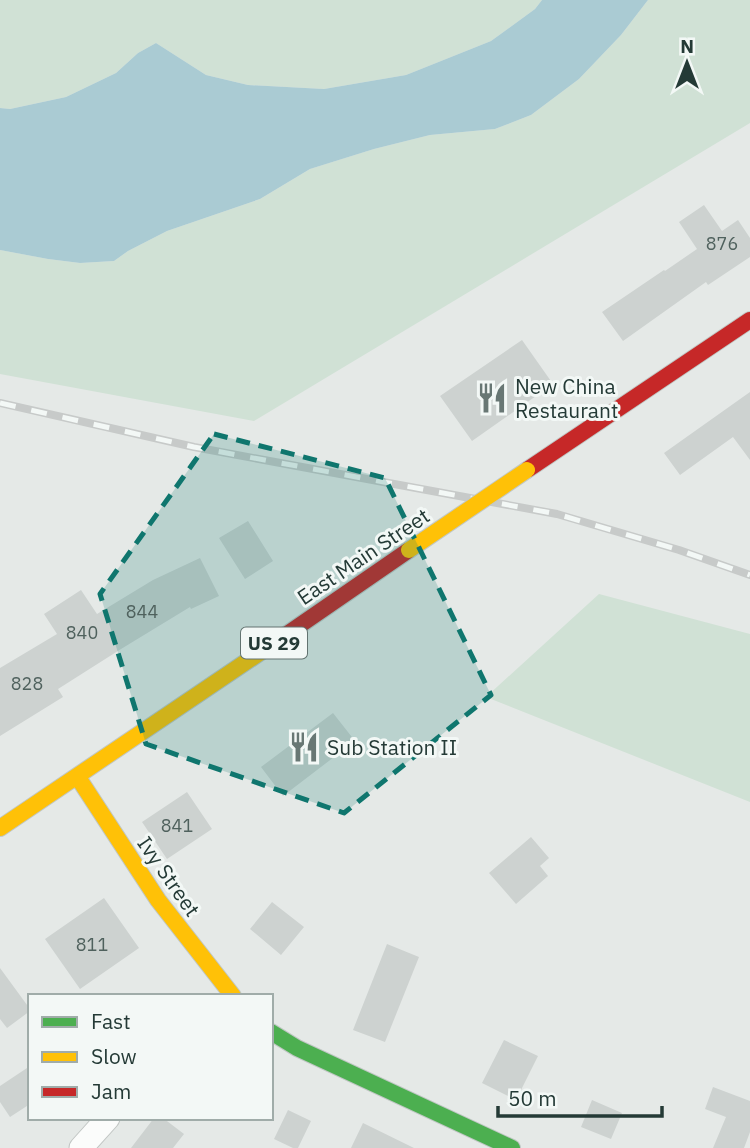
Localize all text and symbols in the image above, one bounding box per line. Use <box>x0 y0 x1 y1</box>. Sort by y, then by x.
north arrow <box>652 28 722 98</box>
text: N <box>680 34 694 58</box>
house number: 876 <box>706 232 738 255</box>
place label: New China Restaurant <box>515 372 618 424</box>
restaurant icon: New China Restaurant <box>475 381 509 415</box>
street label: East Main Street <box>291 501 435 611</box>
house number: 844 <box>126 600 158 623</box>
house number: 840 <box>66 621 98 644</box>
road number: US 29 <box>241 628 307 658</box>
house number: 828 <box>11 672 43 695</box>
restaurant icon: Sub Station II <box>287 730 321 764</box>
place label: Sub Station II <box>327 733 457 761</box>
house number: 841 <box>161 814 193 837</box>
street label: Ivy Street <box>131 830 207 922</box>
house number: 811 <box>76 933 108 956</box>
legend <box>28 994 273 1120</box>
text: Fast <box>91 1007 131 1035</box>
text: Slow <box>91 1042 137 1070</box>
scale bar <box>498 1074 662 1118</box>
text: Jam <box>91 1077 131 1105</box>
text: 50 m <box>508 1084 557 1112</box>

